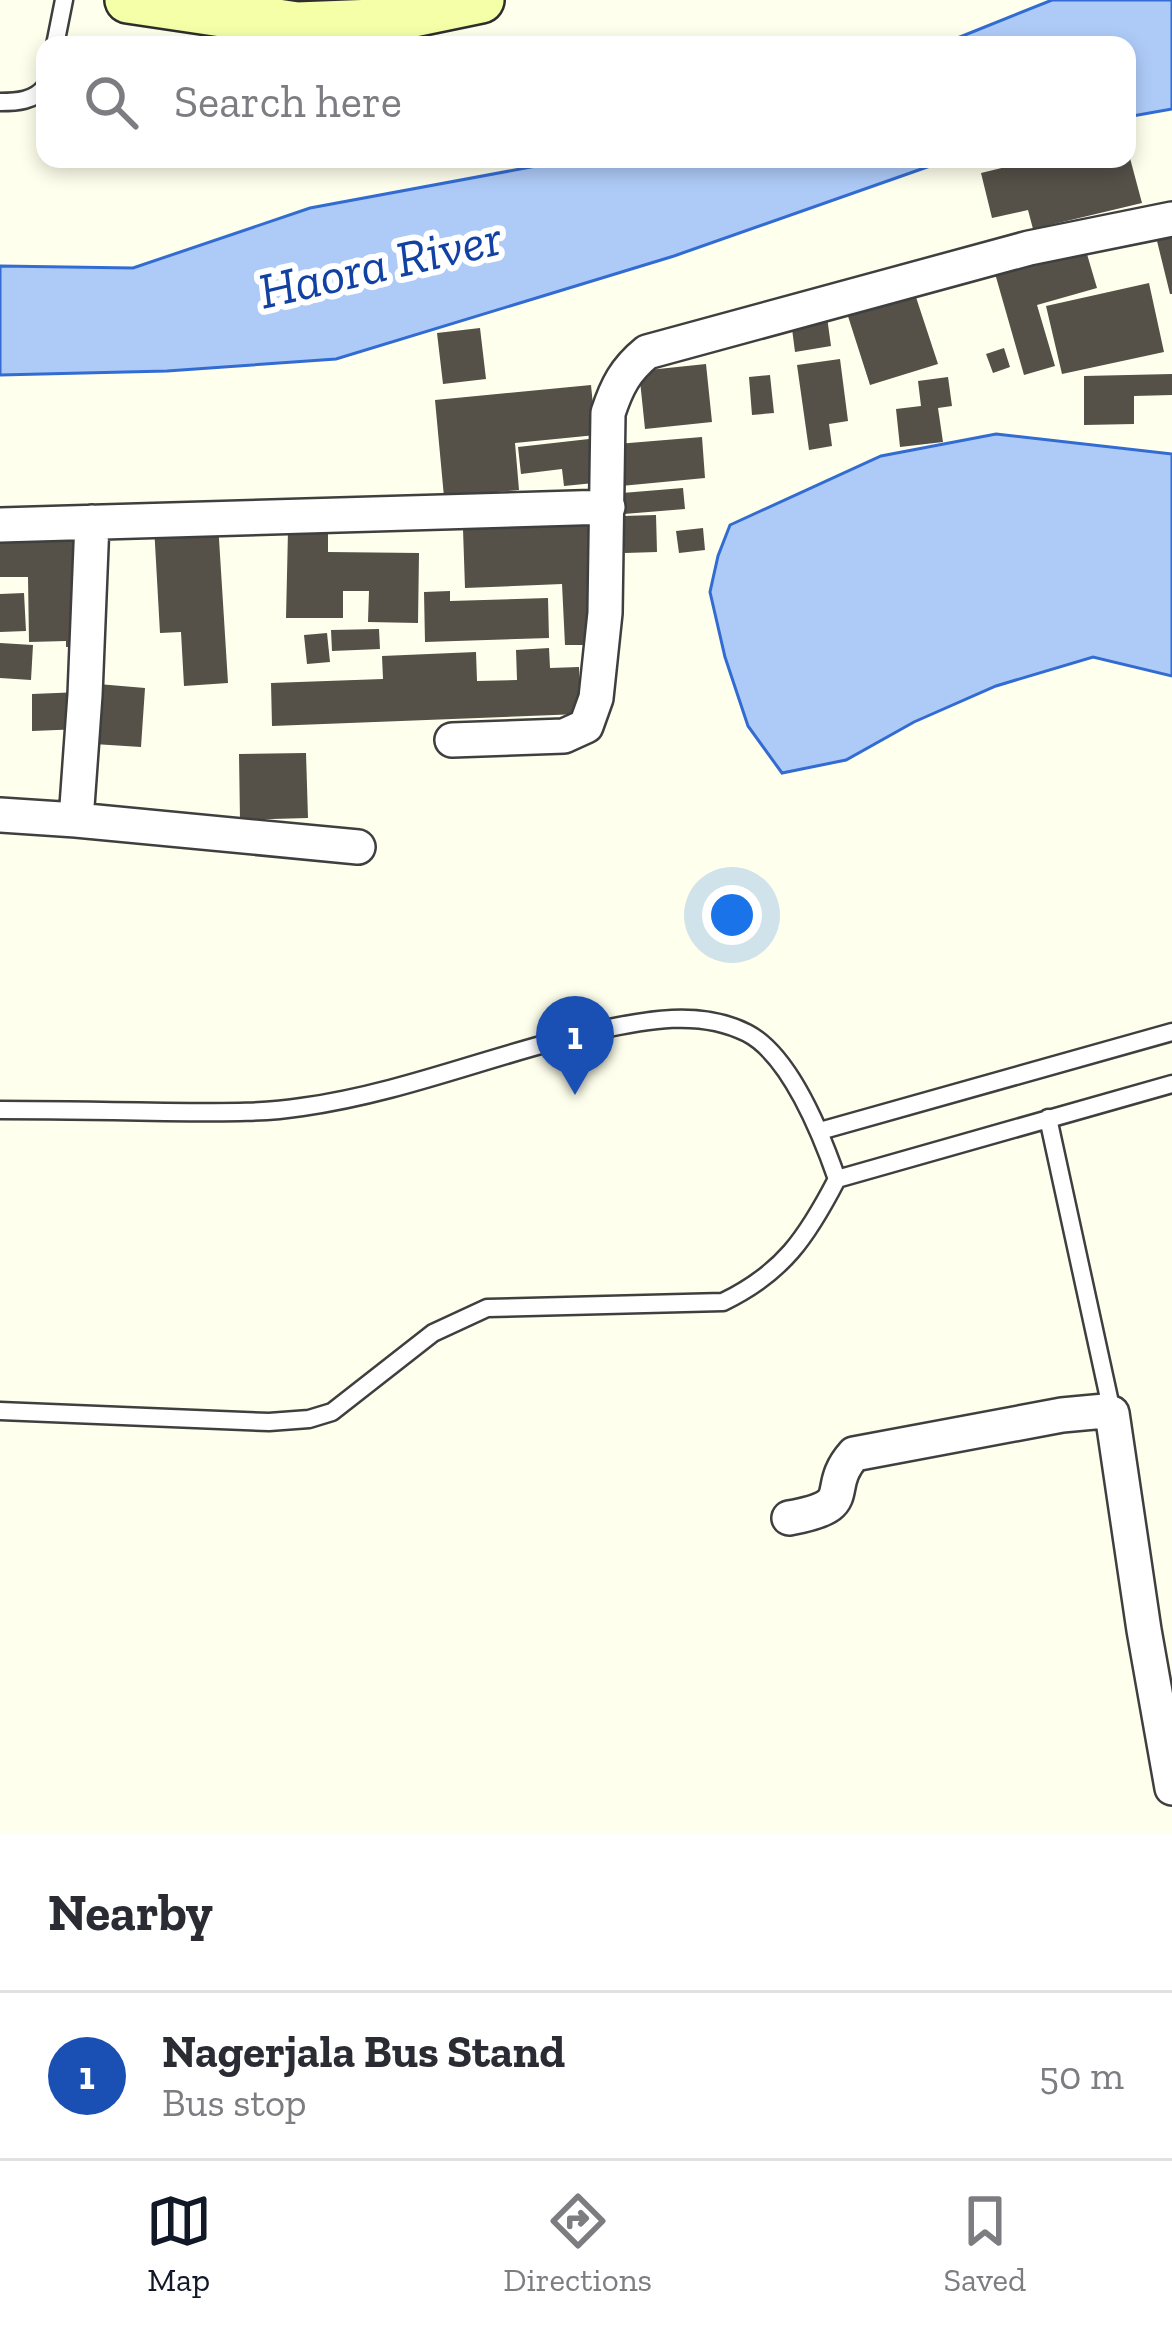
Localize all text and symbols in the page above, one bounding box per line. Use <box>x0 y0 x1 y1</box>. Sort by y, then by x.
search box <box>36 36 1136 168</box>
icon: search <box>78 69 144 135</box>
text: Search here <box>174 75 402 129</box>
water label: Haora River <box>253 206 508 322</box>
your location <box>702 885 762 945</box>
pin: 1 <box>536 996 614 1095</box>
text: Nearby <box>48 1882 213 1943</box>
text: Nagerjala Bus Stand <box>162 2025 565 2079</box>
text: 1 <box>79 2052 95 2099</box>
text: 50 m <box>1039 2052 1124 2099</box>
text: Bus stop <box>162 2079 306 2126</box>
tab: Map <box>146 2188 212 2299</box>
tab: Directions <box>503 2188 652 2299</box>
tab: Saved <box>944 2188 1026 2299</box>

